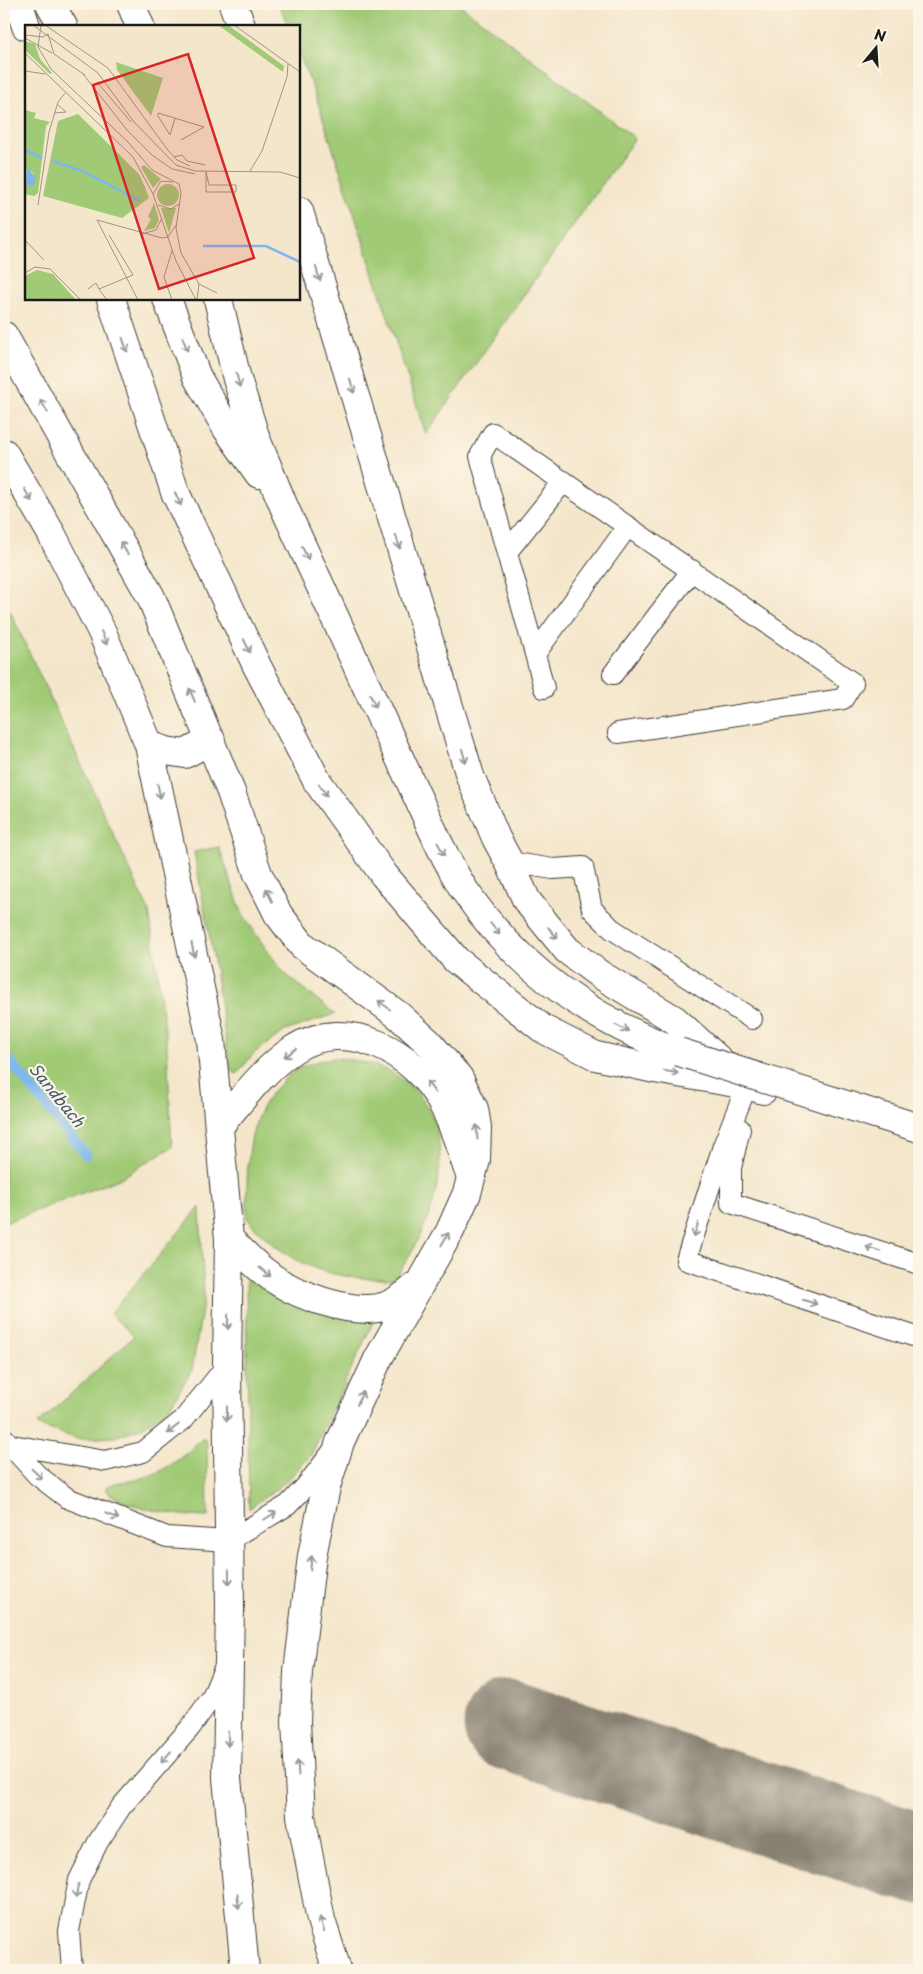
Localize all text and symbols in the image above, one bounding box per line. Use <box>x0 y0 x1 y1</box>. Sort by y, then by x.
north arrow <box>850 22 900 72</box>
text: N <box>872 23 889 47</box>
inset map <box>25 25 300 300</box>
one-way arrow <box>314 266 324 282</box>
one-way arrow <box>121 337 131 353</box>
one-way arrow <box>181 337 190 352</box>
one-way arrow <box>233 372 243 388</box>
one-way arrow <box>348 378 358 394</box>
one-way arrow <box>38 400 48 414</box>
one-way arrow <box>24 487 34 501</box>
one-way arrow <box>174 491 183 506</box>
one-way arrow <box>394 534 404 550</box>
one-way arrow <box>118 541 128 555</box>
one-way arrow <box>301 546 311 561</box>
one-way arrow <box>100 630 110 645</box>
one-way arrow <box>243 638 253 653</box>
one-way arrow <box>187 688 196 703</box>
one-way arrow <box>369 693 379 708</box>
one-way arrow <box>460 748 469 764</box>
one-way arrow <box>155 782 164 798</box>
one-way arrow <box>318 783 328 797</box>
one-way arrow <box>436 841 446 856</box>
one-way arrow <box>264 887 274 902</box>
one-way arrow <box>489 922 500 935</box>
one-way arrow <box>548 926 559 939</box>
one-way arrow <box>189 941 198 957</box>
one-way arrow <box>378 999 391 1010</box>
one-way arrow <box>614 1023 629 1033</box>
one-way arrow <box>283 1048 297 1058</box>
water label: Sandbach <box>24 1057 92 1132</box>
one-way arrow <box>662 1067 678 1077</box>
one-way arrow <box>426 1081 436 1095</box>
one-way arrow <box>472 1124 481 1140</box>
one-way arrow <box>691 1222 700 1238</box>
one-way arrow <box>440 1232 450 1247</box>
one-way arrow <box>865 1244 881 1254</box>
one-way arrow <box>258 1266 271 1277</box>
one-way arrow <box>802 1297 818 1307</box>
one-way arrow <box>223 1314 233 1330</box>
one-way arrow <box>356 1391 366 1406</box>
one-way arrow <box>223 1406 232 1422</box>
one-way arrow <box>167 1423 180 1434</box>
one-way arrow <box>31 1468 43 1480</box>
one-way arrow <box>104 1511 119 1521</box>
one-way arrow <box>263 1511 277 1521</box>
one-way arrow <box>306 1555 316 1571</box>
one-way arrow <box>224 1568 234 1584</box>
one-way arrow <box>223 1730 233 1747</box>
one-way arrow <box>160 1750 172 1763</box>
one-way arrow <box>294 1760 303 1776</box>
one-way arrow <box>71 1882 81 1898</box>
one-way arrow <box>234 1893 243 1909</box>
one-way arrow <box>317 1916 327 1932</box>

